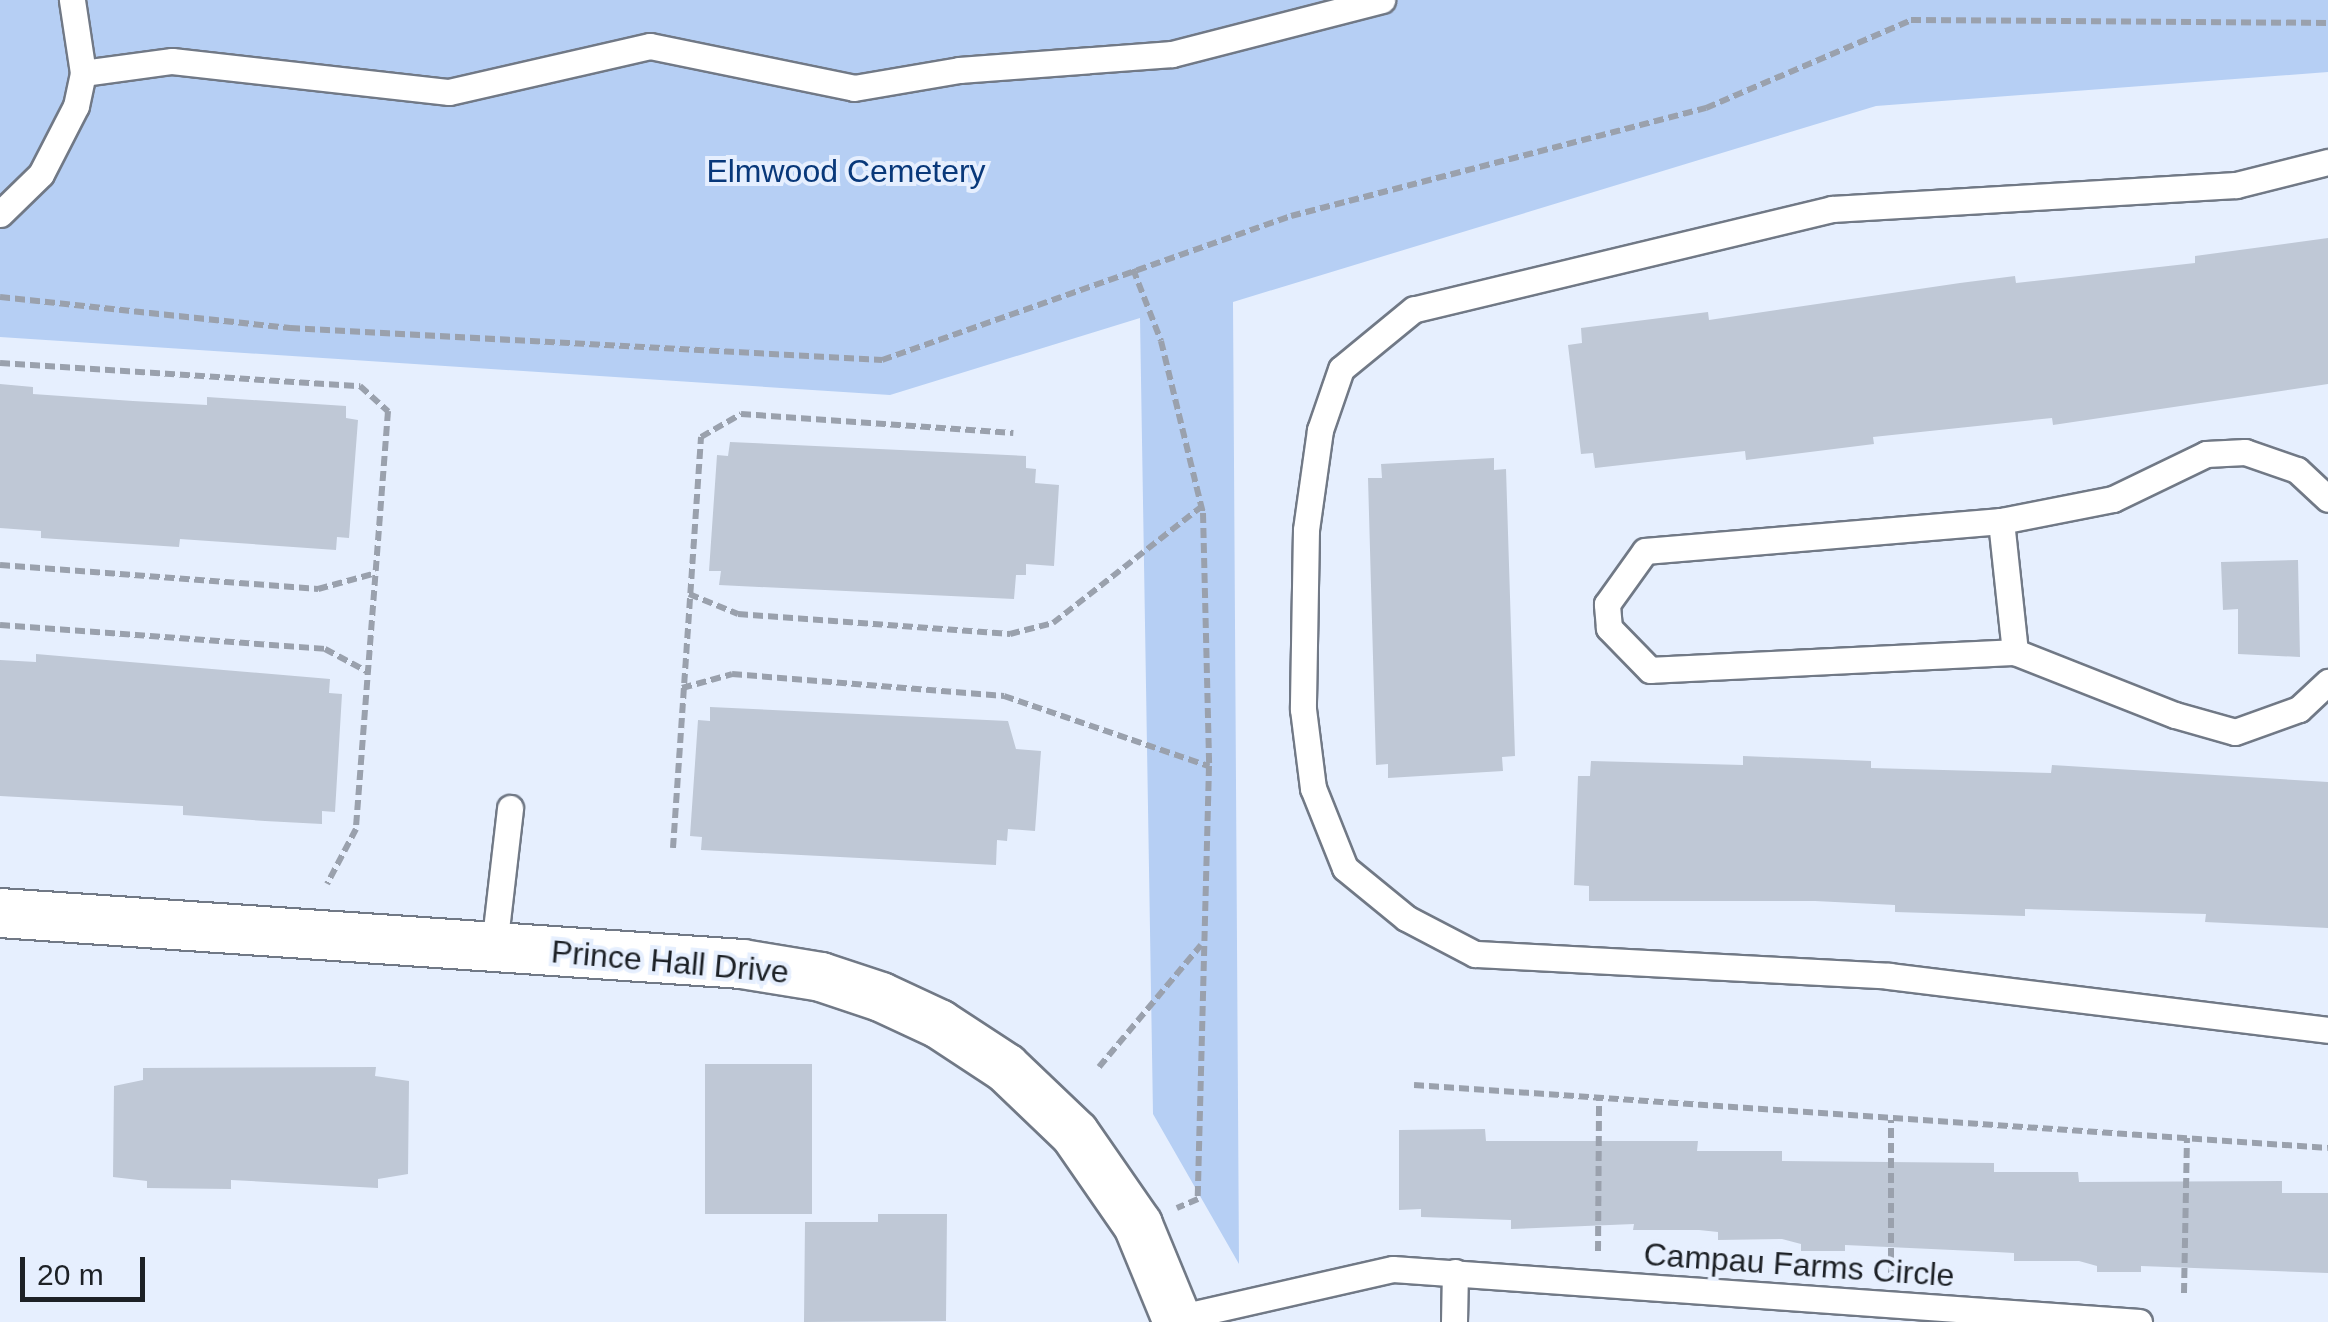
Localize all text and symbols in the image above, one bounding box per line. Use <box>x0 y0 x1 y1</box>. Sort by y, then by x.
park label: Elmwood Cemetery <box>706 152 986 190</box>
street label: Prince Hall Drive <box>550 932 790 992</box>
street label: Campau Farms Circle <box>1642 1235 1956 1295</box>
scale bar <box>25 1237 150 1299</box>
text: 20 m <box>37 1258 104 1291</box>

